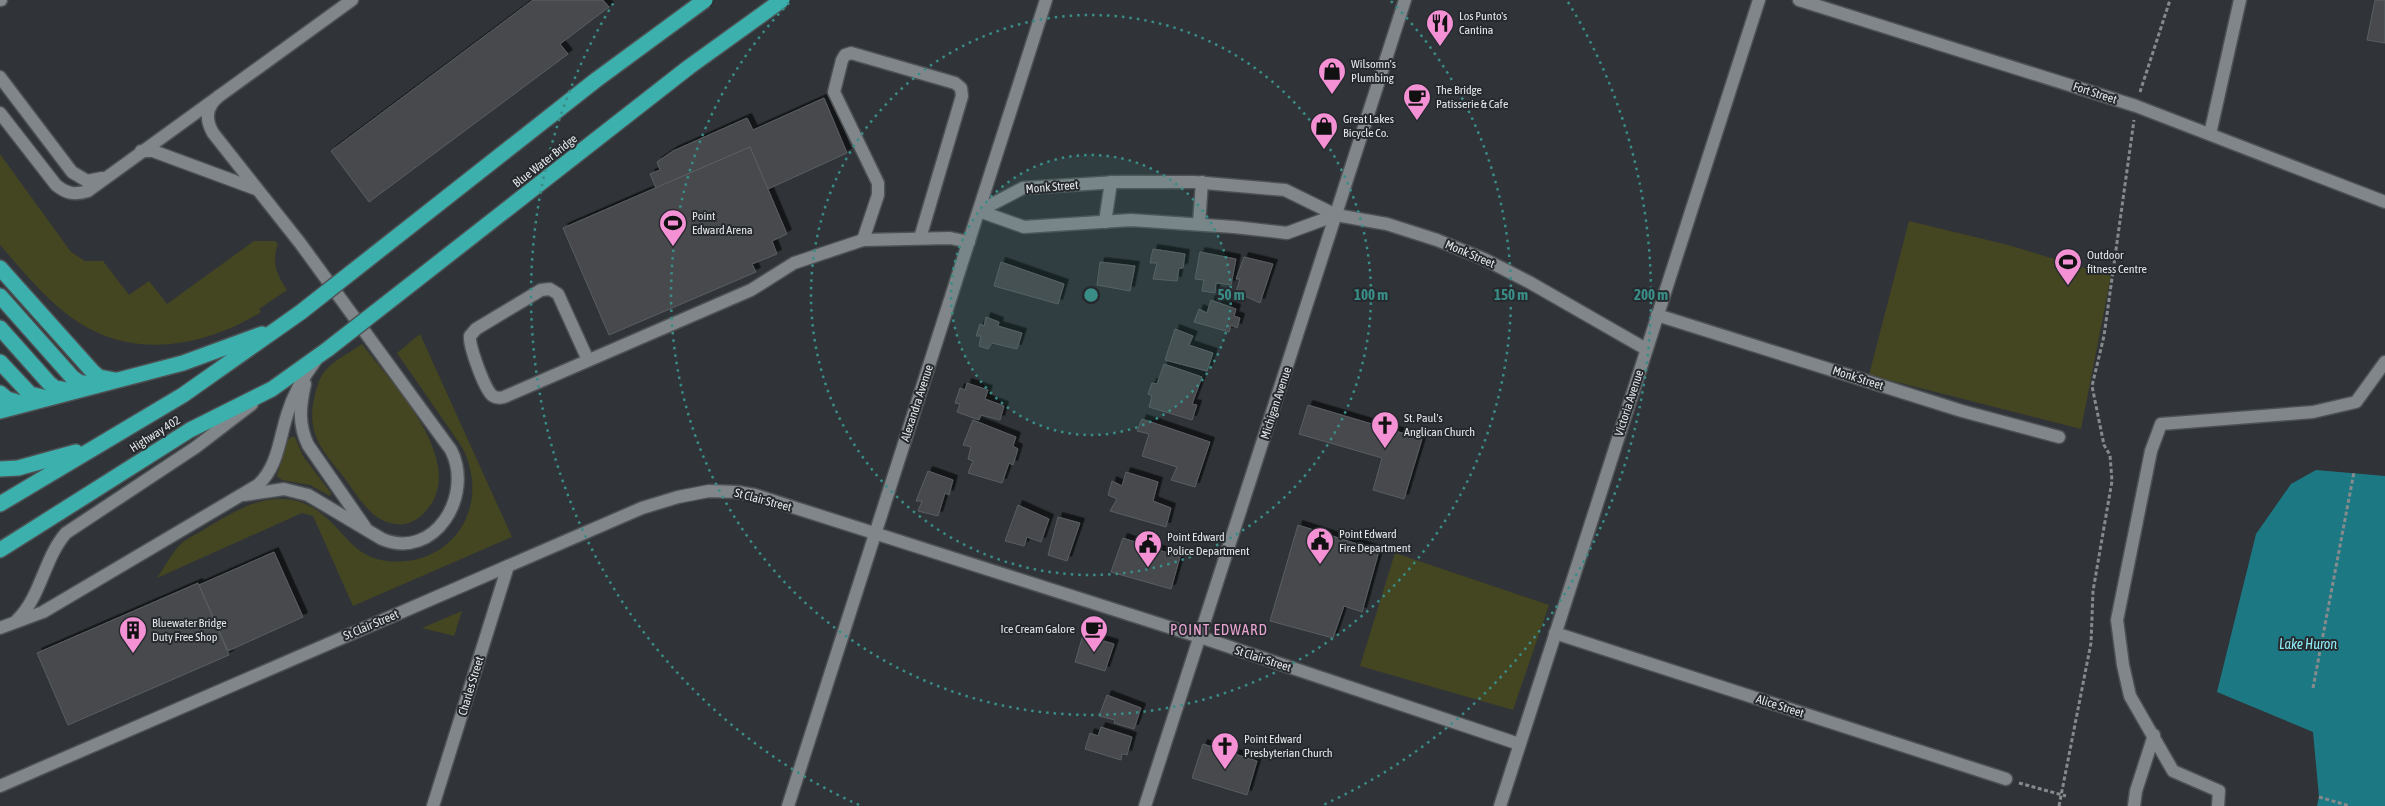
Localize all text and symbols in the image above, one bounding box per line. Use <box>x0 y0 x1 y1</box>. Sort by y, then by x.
restaurant icon: Los Punto's Cantina <box>1425 8 1455 47</box>
place label: Los Punto's Cantina <box>1459 9 1507 37</box>
shop icon: Wilsomn's Plumbing <box>1317 56 1347 95</box>
place label: Wilsomn's Plumbing <box>1351 57 1396 85</box>
street label: Fort Street <box>2071 79 2119 107</box>
cafe icon: The Bridge Patisserie & Cafe <box>1402 82 1432 121</box>
place label: The Bridge Patisserie & Cafe <box>1436 83 1508 111</box>
shop icon: Great Lakes Bicycle Co. <box>1309 111 1339 150</box>
place label: Great Lakes Bicycle Co. <box>1343 112 1394 140</box>
street label: Blue Water Bridge <box>510 132 580 190</box>
street label: Monk Street <box>1025 178 1079 196</box>
sports icon: Point Edward Arena <box>658 208 688 247</box>
place label: Point Edward Arena <box>692 209 753 237</box>
street label: Monk Street <box>1443 237 1498 271</box>
sports icon: Outdoor fitness Centre <box>2053 247 2083 286</box>
place label: Outdoor fitness Centre <box>2087 248 2147 276</box>
centre of rings <box>1082 286 1100 304</box>
text: 50 m <box>1218 286 1245 303</box>
text: 100 m <box>1354 286 1388 303</box>
text: 150 m <box>1494 286 1528 303</box>
text: 200 m <box>1634 286 1668 303</box>
street label: Alexandra Avenue <box>898 363 936 443</box>
street label: Monk Street <box>1831 363 1886 393</box>
street label: Michigan Avenue <box>1258 365 1294 441</box>
street label: Victoria Avenue <box>1612 368 1646 438</box>
church icon: St. Paul's Anglican Church <box>1370 410 1400 449</box>
place label: St. Paul's Anglican Church <box>1404 411 1475 439</box>
street label: Highway 402 <box>127 413 183 455</box>
street label: St Clair Street <box>733 486 794 514</box>
public building icon: Point Edward Fire Department <box>1305 526 1335 565</box>
place label: Point Edward Fire Department <box>1339 527 1411 555</box>
public building icon: Point Edward Police Department <box>1133 529 1163 568</box>
place label: Point Edward Police Department <box>1167 530 1250 558</box>
street label: St Clair Street <box>341 607 401 643</box>
cafe icon: Ice Cream Galore <box>1079 614 1109 653</box>
building icon: Bluewater Bridge Duty Free Shop <box>118 615 148 654</box>
place label: Bluewater Bridge Duty Free Shop <box>152 616 227 644</box>
district label: POINT EDWARD <box>1170 621 1268 638</box>
place label: Ice Cream Galore <box>1001 622 1075 636</box>
water label: Lake Huron <box>2279 636 2337 652</box>
street label: St Clair Street <box>1233 643 1294 675</box>
street label: Charles Street <box>455 654 487 717</box>
street label: Alice Street <box>1754 692 1806 721</box>
church icon: Point Edward Presbyterian Church <box>1210 731 1240 770</box>
place label: Point Edward Presbyterian Church <box>1244 732 1333 760</box>

